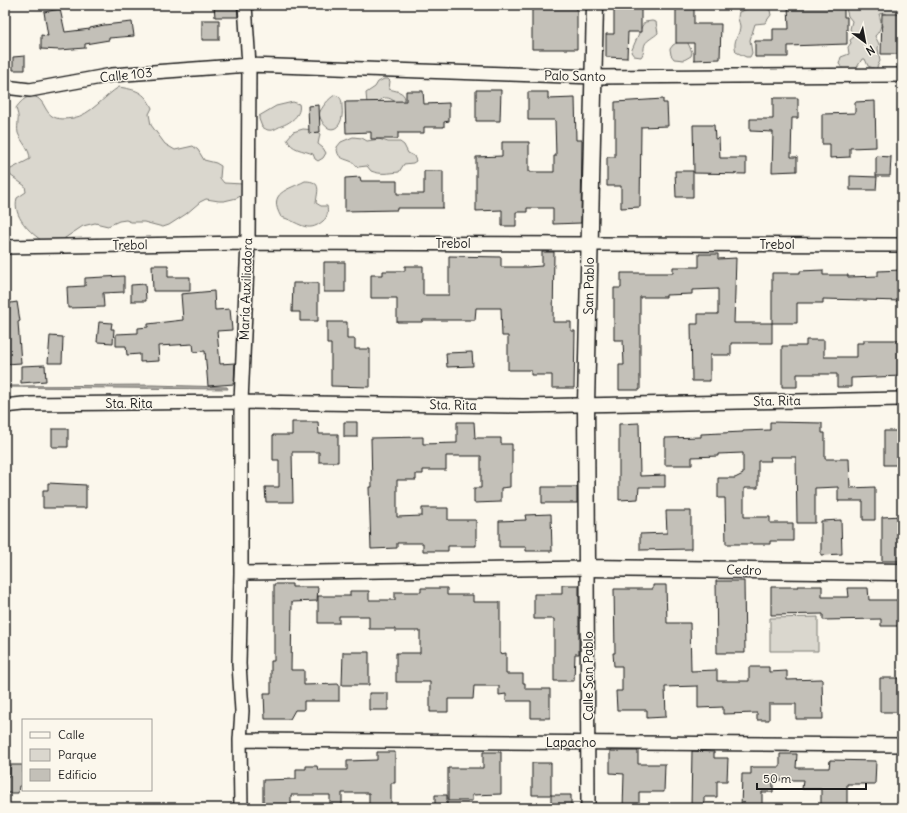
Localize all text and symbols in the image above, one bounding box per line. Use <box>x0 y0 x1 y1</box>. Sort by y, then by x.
north arrow <box>845 22 885 62</box>
text: N <box>863 43 877 58</box>
street label: Calle 103 <box>99 64 153 86</box>
street label: Palo Santo <box>544 67 606 85</box>
street label: Trebol <box>435 235 471 252</box>
street label: Trebol <box>112 236 148 254</box>
street label: Trebol <box>759 236 795 253</box>
street label: María Auxiliadora <box>236 237 256 341</box>
street label: San Pablo <box>580 257 598 315</box>
street label: Sta. Rita <box>753 392 801 410</box>
street label: Sta. Rita <box>105 395 153 412</box>
street label: Sta. Rita <box>429 396 477 414</box>
street label: Cedro <box>726 561 762 579</box>
street label: Calle San Pablo <box>580 631 597 721</box>
legend <box>22 719 152 791</box>
text: Calle <box>58 727 85 742</box>
street label: Lapacho <box>546 734 596 751</box>
text: Parque <box>58 747 97 762</box>
scale bar <box>757 765 866 791</box>
text: Edificio <box>58 767 97 782</box>
text: 50 m <box>763 771 792 786</box>

